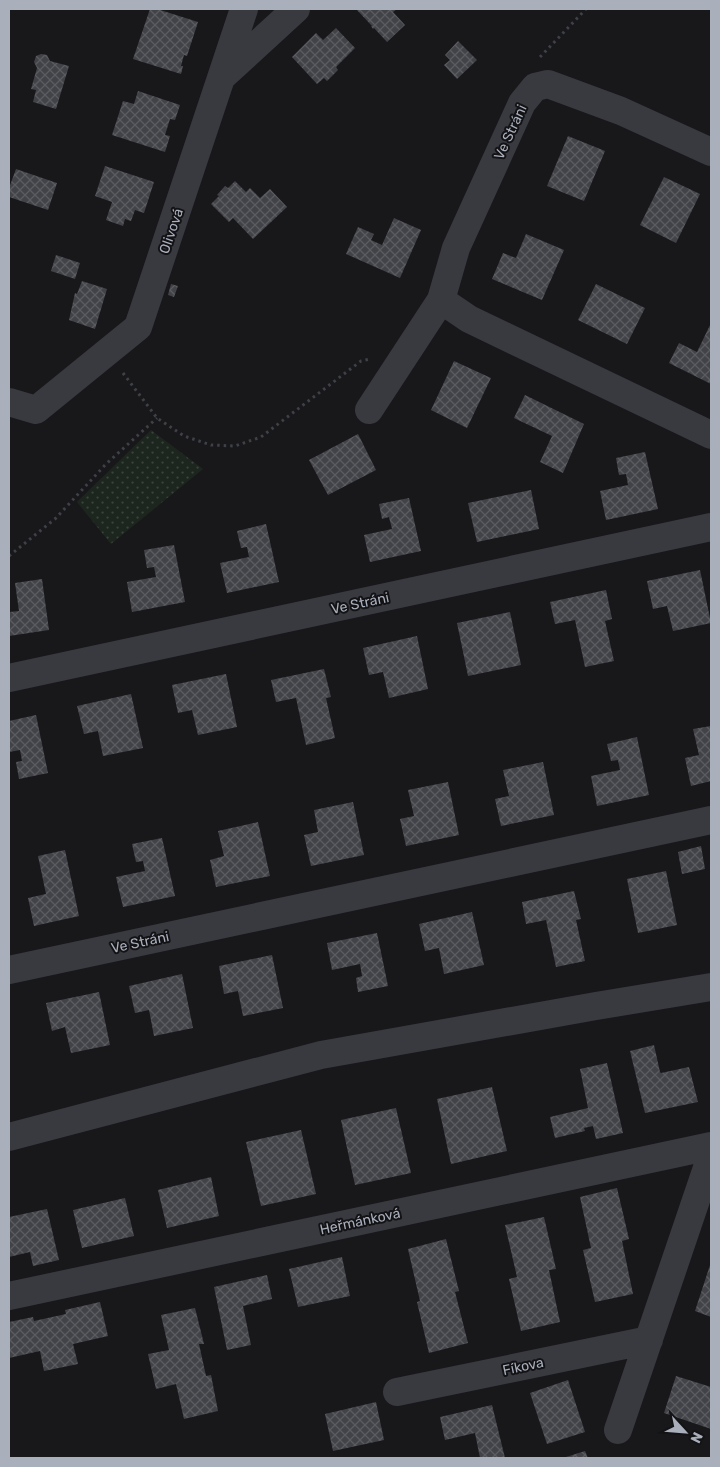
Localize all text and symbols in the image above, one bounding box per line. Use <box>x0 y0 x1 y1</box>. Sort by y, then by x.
street label: Ve Stráni <box>490 102 531 162</box>
street label: Olivová <box>156 206 187 256</box>
street label: Ve Stráni <box>330 589 391 618</box>
street label: Ve Stráni <box>110 928 171 957</box>
street label: Heřmánková <box>318 1205 402 1238</box>
street label: Fíkova <box>501 1354 545 1379</box>
north arrow <box>660 1407 710 1457</box>
text: N <box>686 1429 706 1446</box>

